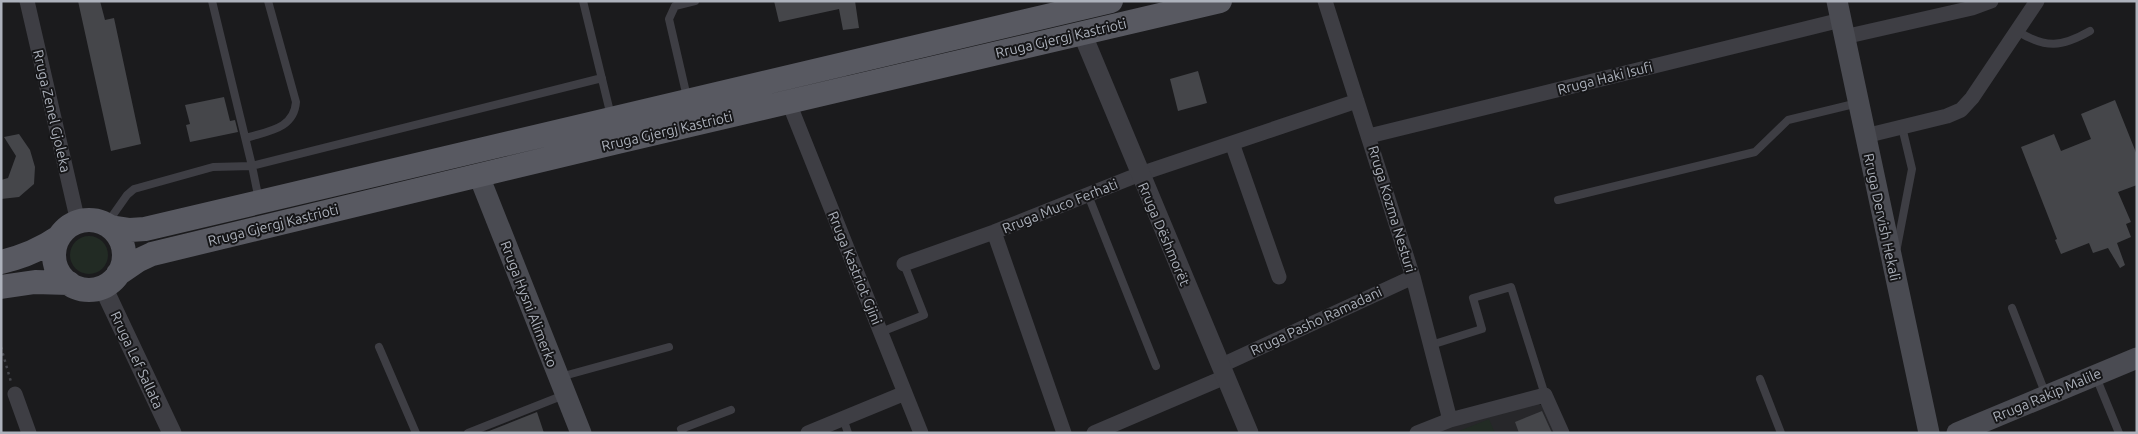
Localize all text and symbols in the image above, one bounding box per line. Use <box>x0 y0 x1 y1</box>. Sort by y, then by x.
street label: Rruga Gjergj Kastrioti <box>994 15 1128 61</box>
street label: Rruga Zenel Gjoleka <box>30 48 74 174</box>
street label: Rruga Haki Isufi <box>1556 58 1654 98</box>
street label: Rruga Gjergj Kastrioti <box>600 108 734 154</box>
street label: Rruga Kozma Nesturi <box>1365 144 1419 274</box>
street label: Rruga Dervish Hekali <box>1861 152 1903 282</box>
street label: Rruga Muco Ferhati <box>1000 176 1120 236</box>
street label: Rruga Dëshmorët <box>1135 180 1193 289</box>
street label: Rruga Gjergj Kastrioti <box>206 201 340 249</box>
street label: Rruga Kastriot Gjini <box>825 209 885 327</box>
street label: Rruga Hysni Alimerko <box>498 239 560 369</box>
street label: Rruga Pasho Ramadani <box>1248 283 1384 359</box>
street label: Rruga Lef Sallata <box>107 309 167 411</box>
street label: Rruga Rakip Malile <box>1990 365 2104 425</box>

